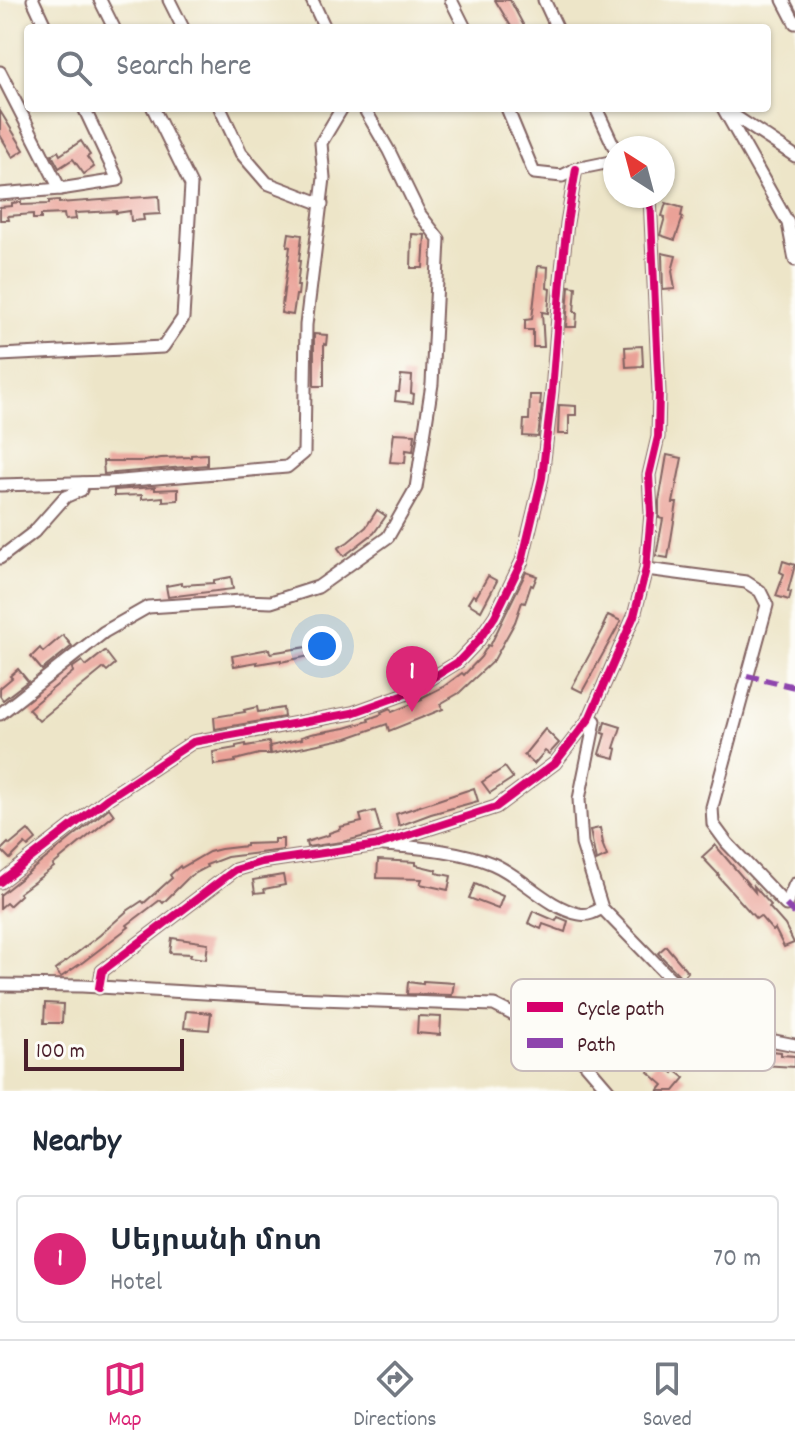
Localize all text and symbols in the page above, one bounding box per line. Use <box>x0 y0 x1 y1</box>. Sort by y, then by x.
search box <box>24 24 771 112</box>
icon: search <box>52 46 96 90</box>
text: Search here <box>116 47 252 90</box>
north arrow <box>603 136 675 208</box>
your location <box>302 626 342 666</box>
pin: 1 <box>386 646 438 712</box>
legend <box>511 979 775 1071</box>
text: Cycle path <box>577 995 664 1026</box>
text: Path <box>577 1031 616 1062</box>
scale bar <box>24 1035 184 1071</box>
text: 100 m <box>36 1037 85 1068</box>
text: Nearby <box>32 1119 121 1168</box>
text: Սեյրանի մոտ <box>110 1222 322 1265</box>
text: 1 <box>57 1241 63 1278</box>
text: 70 m <box>713 1241 761 1278</box>
text: Hotel <box>110 1265 162 1302</box>
tab: Map <box>103 1357 147 1436</box>
tab: Directions <box>353 1357 437 1436</box>
tab: Saved <box>643 1357 692 1436</box>

